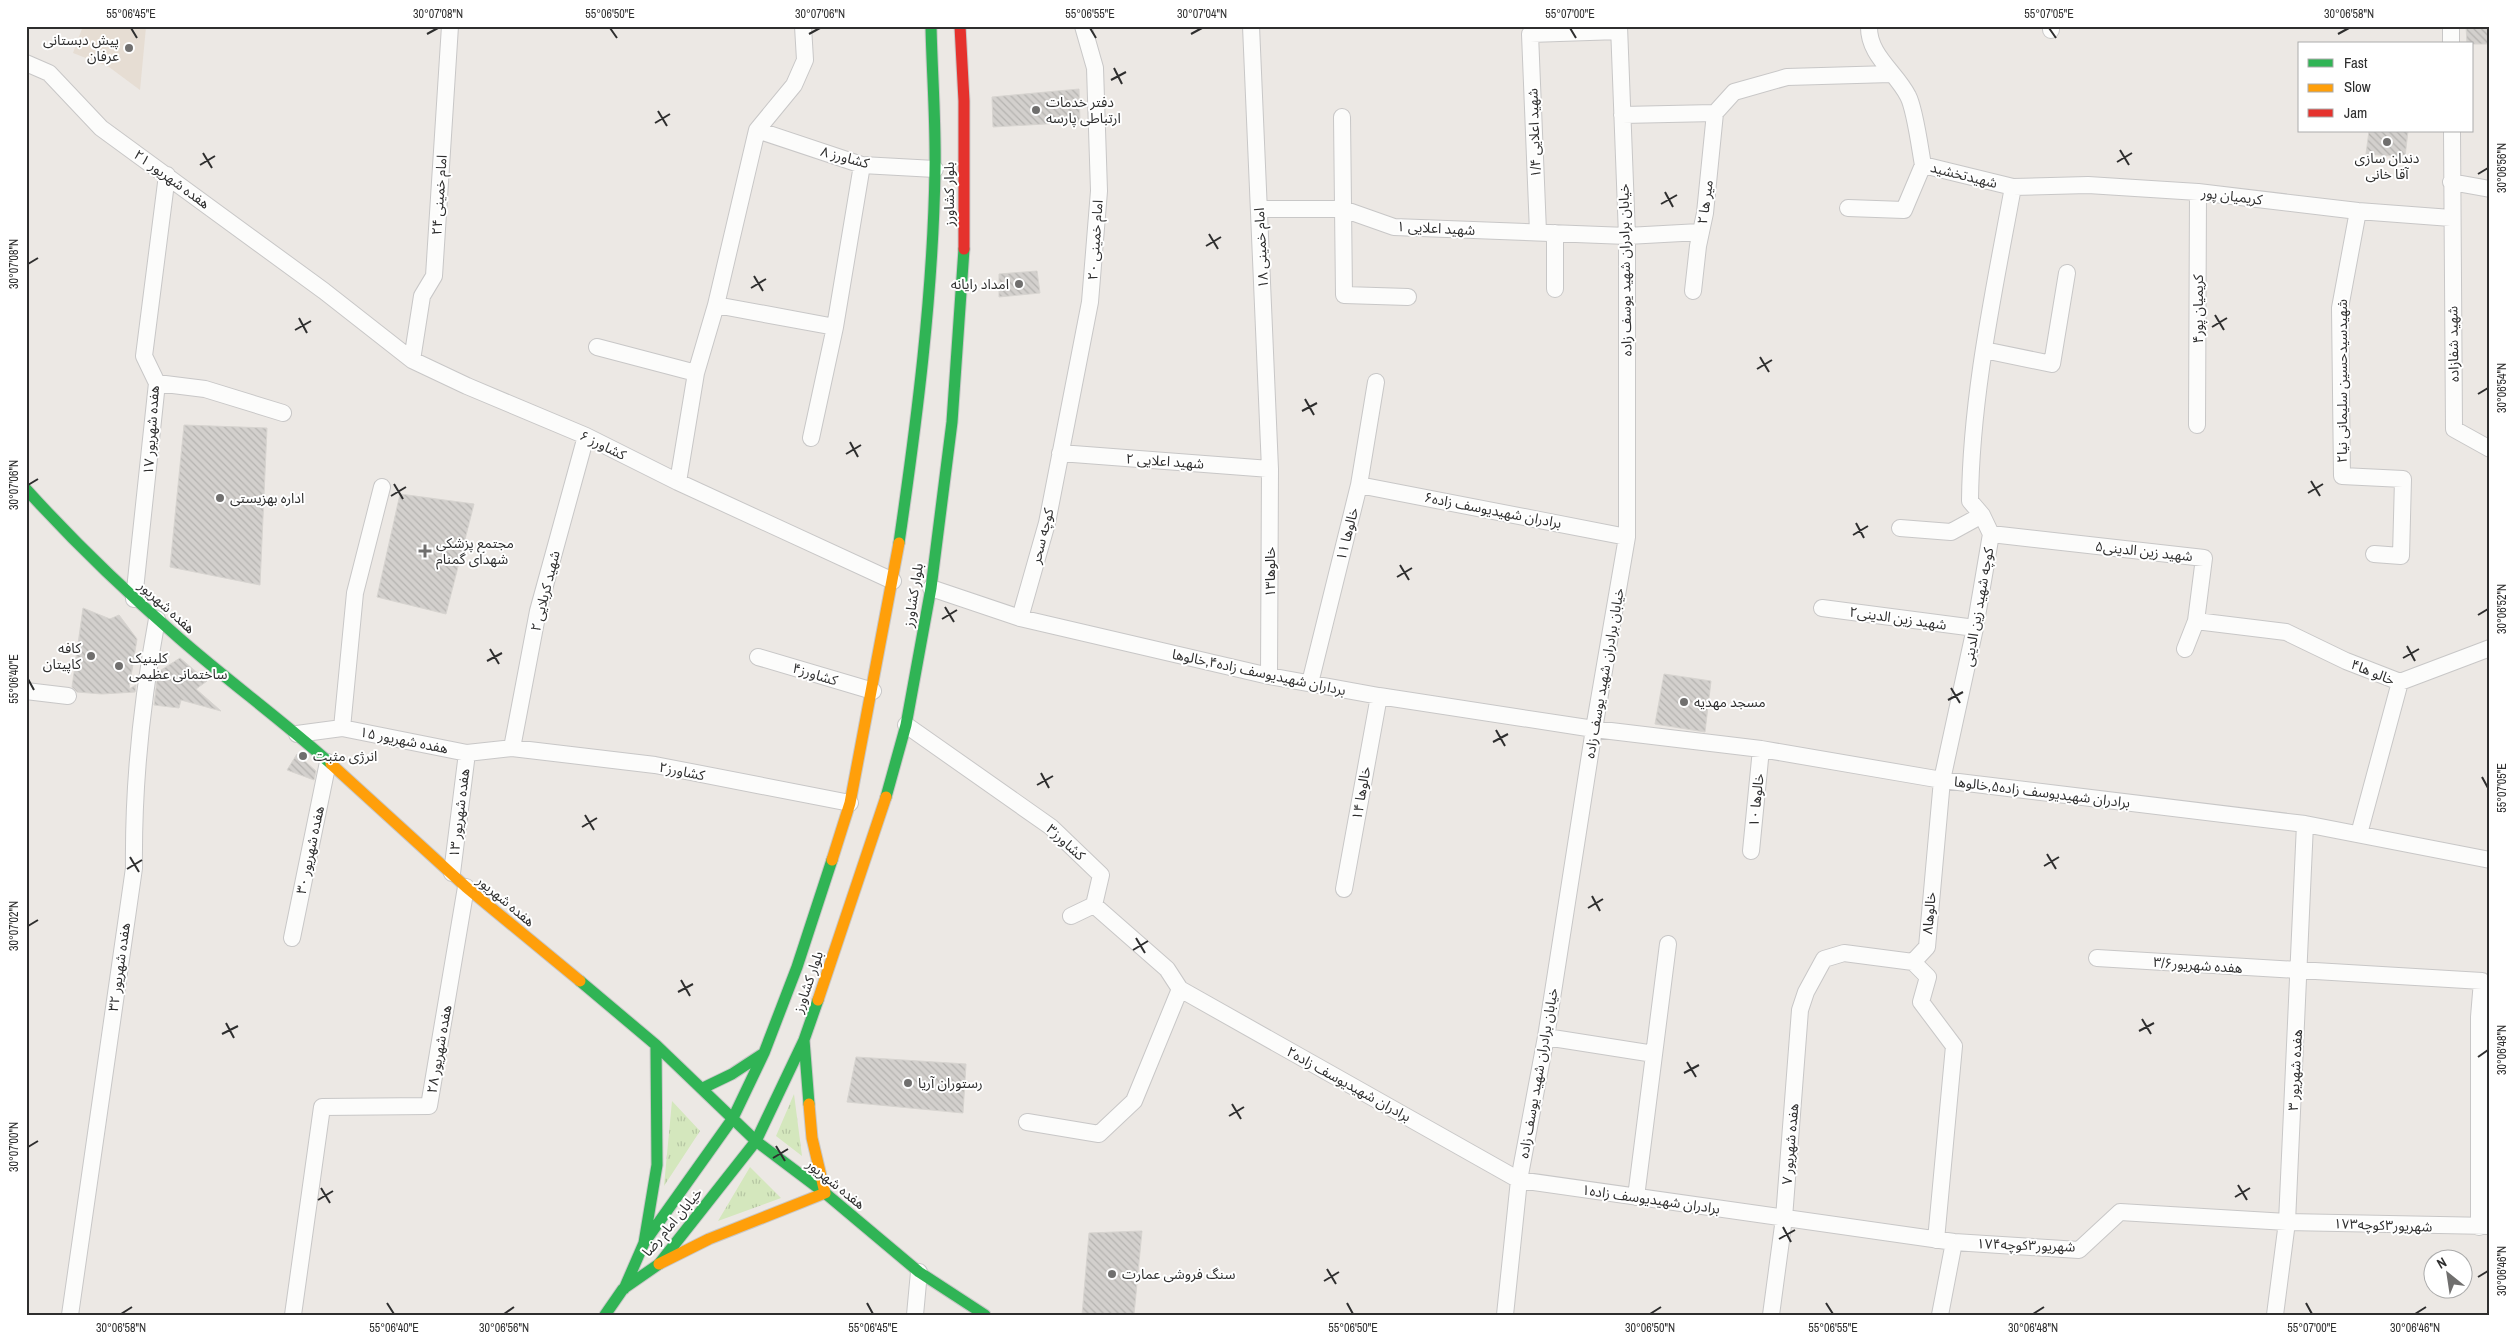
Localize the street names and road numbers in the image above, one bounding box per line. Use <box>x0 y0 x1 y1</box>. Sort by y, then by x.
street label: شهید اعلایی ۱/۴ <box>1523 88 1545 178</box>
street label: کشاورز ۸ <box>819 142 871 172</box>
street label: هفده شهریور ۲۱ <box>130 145 214 213</box>
street label: امام خمینی ۲۴ <box>427 154 453 236</box>
street label: شهیدتخشید <box>1929 158 1999 192</box>
street label: بلوار کشاورز <box>940 162 958 227</box>
street label: میر ها ۲ <box>1693 179 1717 225</box>
street label: خیابان برادران شهید یوسف زاده <box>1614 183 1636 357</box>
street label: کریمیان پور <box>2199 183 2264 210</box>
street label: امام خمینی ۲۰ <box>1083 199 1109 281</box>
street label: امام خمینی ۱۸ <box>1250 207 1274 289</box>
street label: شهید اعلایی ۱ <box>1396 217 1476 239</box>
street label: کریمیان پور۴ <box>2189 274 2208 344</box>
street label: شهیدسیدحسین سلیمانی نیا۲ <box>2333 299 2351 463</box>
street label: شهید شفازاده <box>2443 306 2463 382</box>
street label: هفده شهریور ۱۷ <box>139 385 163 475</box>
street label: کشاورز ۶ <box>577 426 629 464</box>
street label: شهید اعلایی ۲ <box>1125 449 1205 473</box>
street label: برادران شهیدیوسف زاده۶ <box>1423 488 1563 532</box>
street label: کوچه سحر <box>1026 506 1059 567</box>
street label: خالوها ۱۱ <box>1332 506 1362 562</box>
street label: شهید زین الدینی۵ <box>2094 537 2194 565</box>
street label: کوچه شهید زین الدینی <box>1959 546 1998 668</box>
street label: خالوها۱۳ <box>1261 547 1279 597</box>
street label: شهید کربلایی ۲ <box>526 549 564 633</box>
street label: بلوار کشاورز <box>899 562 927 629</box>
street label: هفده شهریور <box>134 576 199 637</box>
street label: خیابان برادران شهید یوسف زاده <box>1580 586 1628 760</box>
street label: شهید زین الدینی۲ <box>1848 602 1948 634</box>
street label: برداران شهیدیوسف زاده۴,خالوها <box>1170 645 1348 699</box>
street label: خالو ها۴ <box>2348 655 2398 689</box>
street label: کشاورز۴ <box>790 659 840 689</box>
street label: هفده شهریور ۱۵ <box>358 723 450 757</box>
street label: کشاورز۲ <box>658 758 707 784</box>
street label: خالوها ۱۴ <box>1347 765 1375 821</box>
street label: هفده شهریور ۱۳ <box>445 767 473 859</box>
street label: خالوها ۱۰ <box>1744 772 1768 828</box>
street label: برادران شهیدیوسف زاده۵,خالوها <box>1953 772 2131 812</box>
street label: هفده شهریور ۳۰ <box>292 804 328 896</box>
street label: کشاورز۳ <box>1043 820 1089 864</box>
street label: هفده شهریور <box>472 871 539 931</box>
street label: خالوها۸ <box>1918 891 1940 935</box>
street label: هفده شهریور ۳۲ <box>104 921 134 1013</box>
street label: بلوار کشاورز <box>789 948 827 1016</box>
street label: هفده شهریور۳/۶ <box>2153 953 2243 977</box>
street label: خیابان برادران شهید یوسف زاده <box>1514 986 1562 1160</box>
street label: هفده شهریور ۲۸ <box>422 1003 456 1095</box>
street label: هفده شهریور ۳ <box>2284 1029 2306 1111</box>
street label: برادران شهیدیوسف زاده۲ <box>1284 1042 1415 1126</box>
street label: هفده شهریور ۷ <box>1777 1103 1803 1185</box>
street label: هفده شهریور <box>802 1154 869 1213</box>
street label: برادران شهیدیوسف زاده۱ <box>1581 1180 1722 1218</box>
street label: خیابان امام رضا <box>638 1184 708 1261</box>
street label: ۱۷شهریور۳کوچه۳ <box>2333 1214 2433 1237</box>
street label: ۱۷شهریور۳کوچه۴ <box>1976 1234 2076 1257</box>

